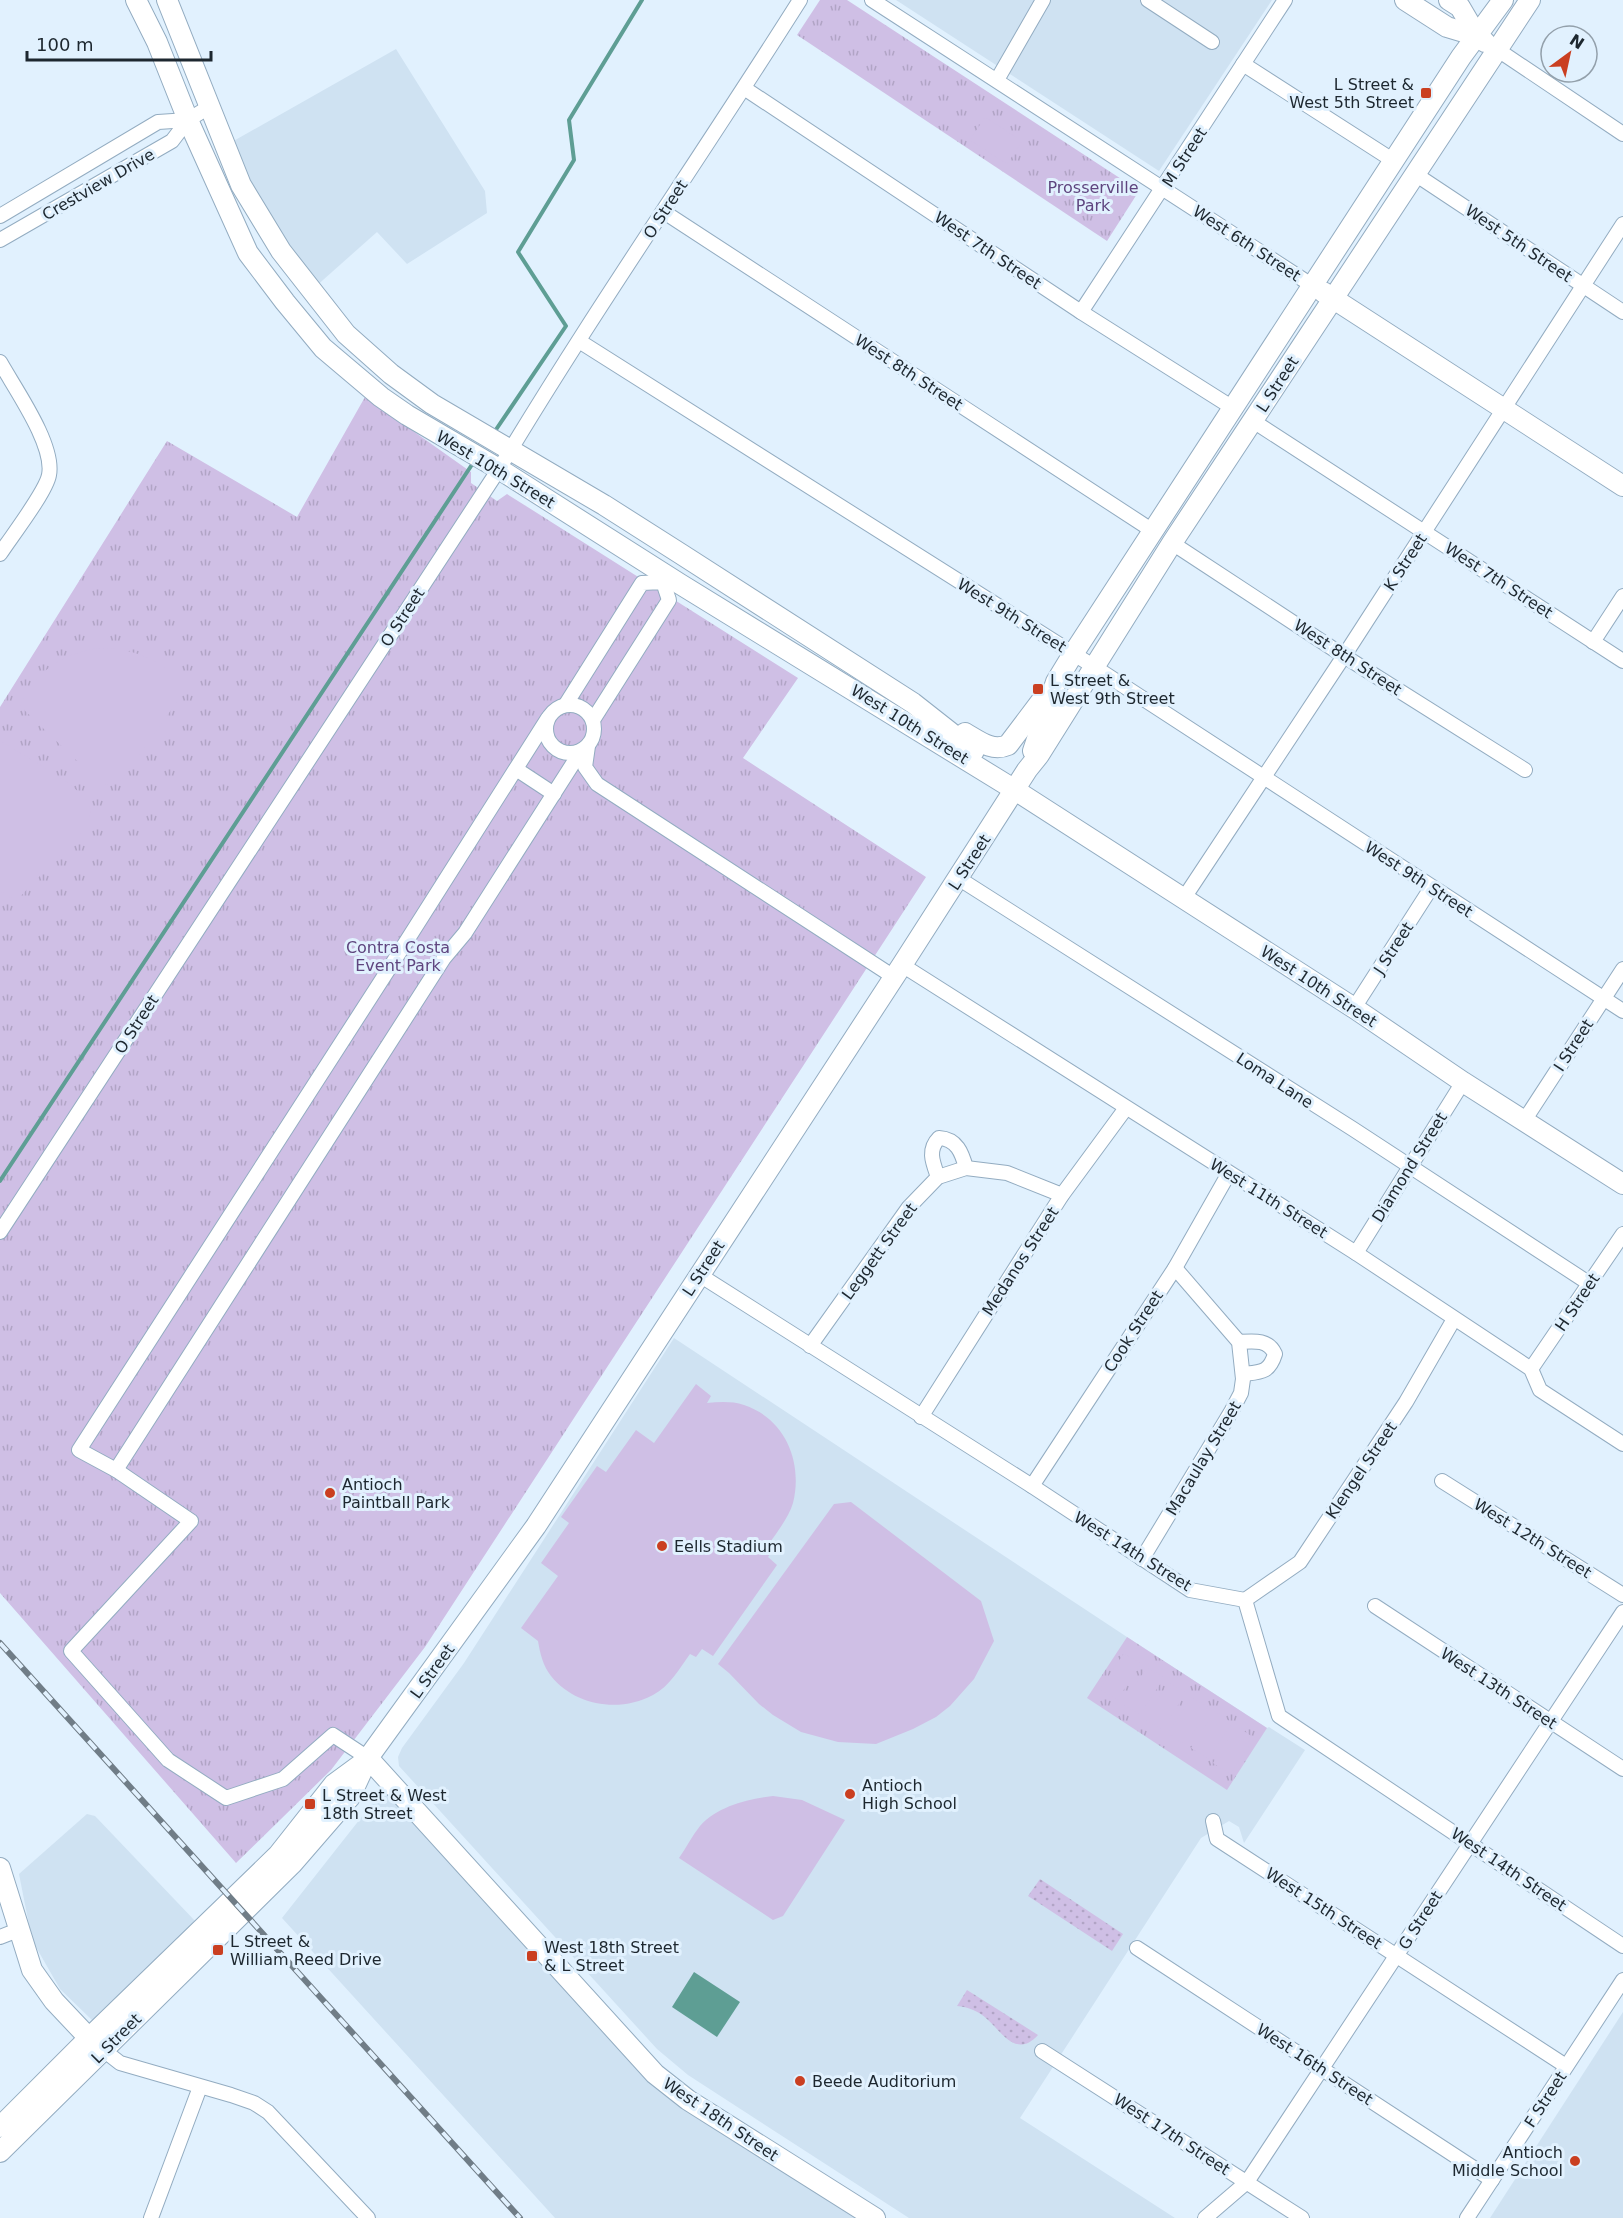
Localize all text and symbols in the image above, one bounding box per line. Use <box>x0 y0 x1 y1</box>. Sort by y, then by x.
scale bar <box>27 24 212 62</box>
north arrow <box>1539 24 1599 84</box>
text: N <box>1566 30 1588 53</box>
text: 100 m <box>36 34 94 55</box>
place label: L Street & West 5th Street <box>1289 75 1414 112</box>
marker: L Street & West 5th Street <box>1419 86 1433 100</box>
street label: M Street <box>1158 124 1211 191</box>
street label: Crestview Drive <box>39 145 158 224</box>
street label: O Street <box>639 176 691 242</box>
park label: Prosserville Park <box>1047 178 1139 215</box>
street label: West 6th Street <box>1189 201 1304 285</box>
street label: West 5th Street <box>1462 201 1576 286</box>
street label: West 7th Street <box>931 208 1045 293</box>
street label: West 8th Street <box>851 330 966 414</box>
street label: L Street <box>1252 353 1302 416</box>
street label: West 10th Street <box>433 427 558 512</box>
street label: K Street <box>1380 530 1431 594</box>
street label: West 7th Street <box>1441 538 1556 622</box>
street label: West 9th Street <box>954 574 1070 657</box>
street label: O Street <box>376 584 428 650</box>
street label: West 8th Street <box>1290 615 1405 699</box>
place label: L Street & West 9th Street <box>1050 671 1175 708</box>
street label: West 10th Street <box>847 681 972 768</box>
marker: L Street & West 9th Street <box>1031 682 1045 696</box>
street label: L Street <box>944 831 994 894</box>
street label: West 9th Street <box>1361 837 1476 921</box>
street label: J Street <box>1369 919 1417 979</box>
park label: Contra Costa Event Park <box>346 938 450 975</box>
street label: West 10th Street <box>1257 942 1380 1031</box>
street label: O Street <box>110 991 162 1057</box>
street label: I Street <box>1550 1016 1597 1075</box>
street label: Loma Lane <box>1233 1049 1317 1112</box>
street label: Diamond Street <box>1368 1109 1451 1226</box>
street label: West 11th Street <box>1206 1155 1331 1242</box>
street label: Leggett Street <box>838 1199 921 1303</box>
street label: Medanos Street <box>978 1203 1063 1319</box>
street label: L Street <box>678 1237 728 1300</box>
street label: H Street <box>1551 1270 1604 1335</box>
street label: Cook Street <box>1100 1287 1167 1376</box>
street label: Macaulay Street <box>1162 1398 1245 1519</box>
street label: Klengel Street <box>1322 1418 1401 1522</box>
place label: Antioch Paintball Park <box>342 1475 451 1512</box>
marker: Antioch Paintball Park <box>323 1486 337 1500</box>
street label: West 12th Street <box>1470 1495 1595 1582</box>
street label: West 14th Street <box>1070 1508 1195 1595</box>
place label: Eells Stadium <box>674 1537 783 1556</box>
marker: Eells Stadium <box>655 1539 669 1553</box>
street label: L Street <box>406 1640 458 1702</box>
street label: West 13th Street <box>1437 1644 1560 1733</box>
place label: Antioch High School <box>862 1776 957 1813</box>
place label: L Street & West 18th Street <box>322 1786 447 1823</box>
marker: Antioch High School <box>843 1787 857 1801</box>
marker: L Street & West 18th Street <box>303 1797 317 1811</box>
street label: West 14th Street <box>1447 1824 1570 1915</box>
street label: West 15th Street <box>1262 1864 1385 1953</box>
street label: G Street <box>1394 1887 1446 1953</box>
place label: L Street & William Reed Drive <box>230 1932 382 1969</box>
place label: West 18th Street & L Street <box>544 1938 679 1975</box>
marker: L Street & William Reed Drive <box>211 1943 225 1957</box>
marker: West 18th Street & L Street <box>525 1949 539 1963</box>
street label: L Street <box>87 2009 145 2067</box>
street label: West 16th Street <box>1253 2020 1376 2109</box>
street label: F Street <box>1520 2068 1571 2131</box>
place label: Beede Auditorium <box>812 2072 956 2091</box>
street label: West 18th Street <box>659 2074 782 2165</box>
marker: Beede Auditorium <box>793 2074 807 2088</box>
street label: West 17th Street <box>1110 2090 1233 2179</box>
place label: Antioch Middle School <box>1452 2143 1563 2180</box>
marker: Antioch Middle School <box>1568 2154 1582 2168</box>

